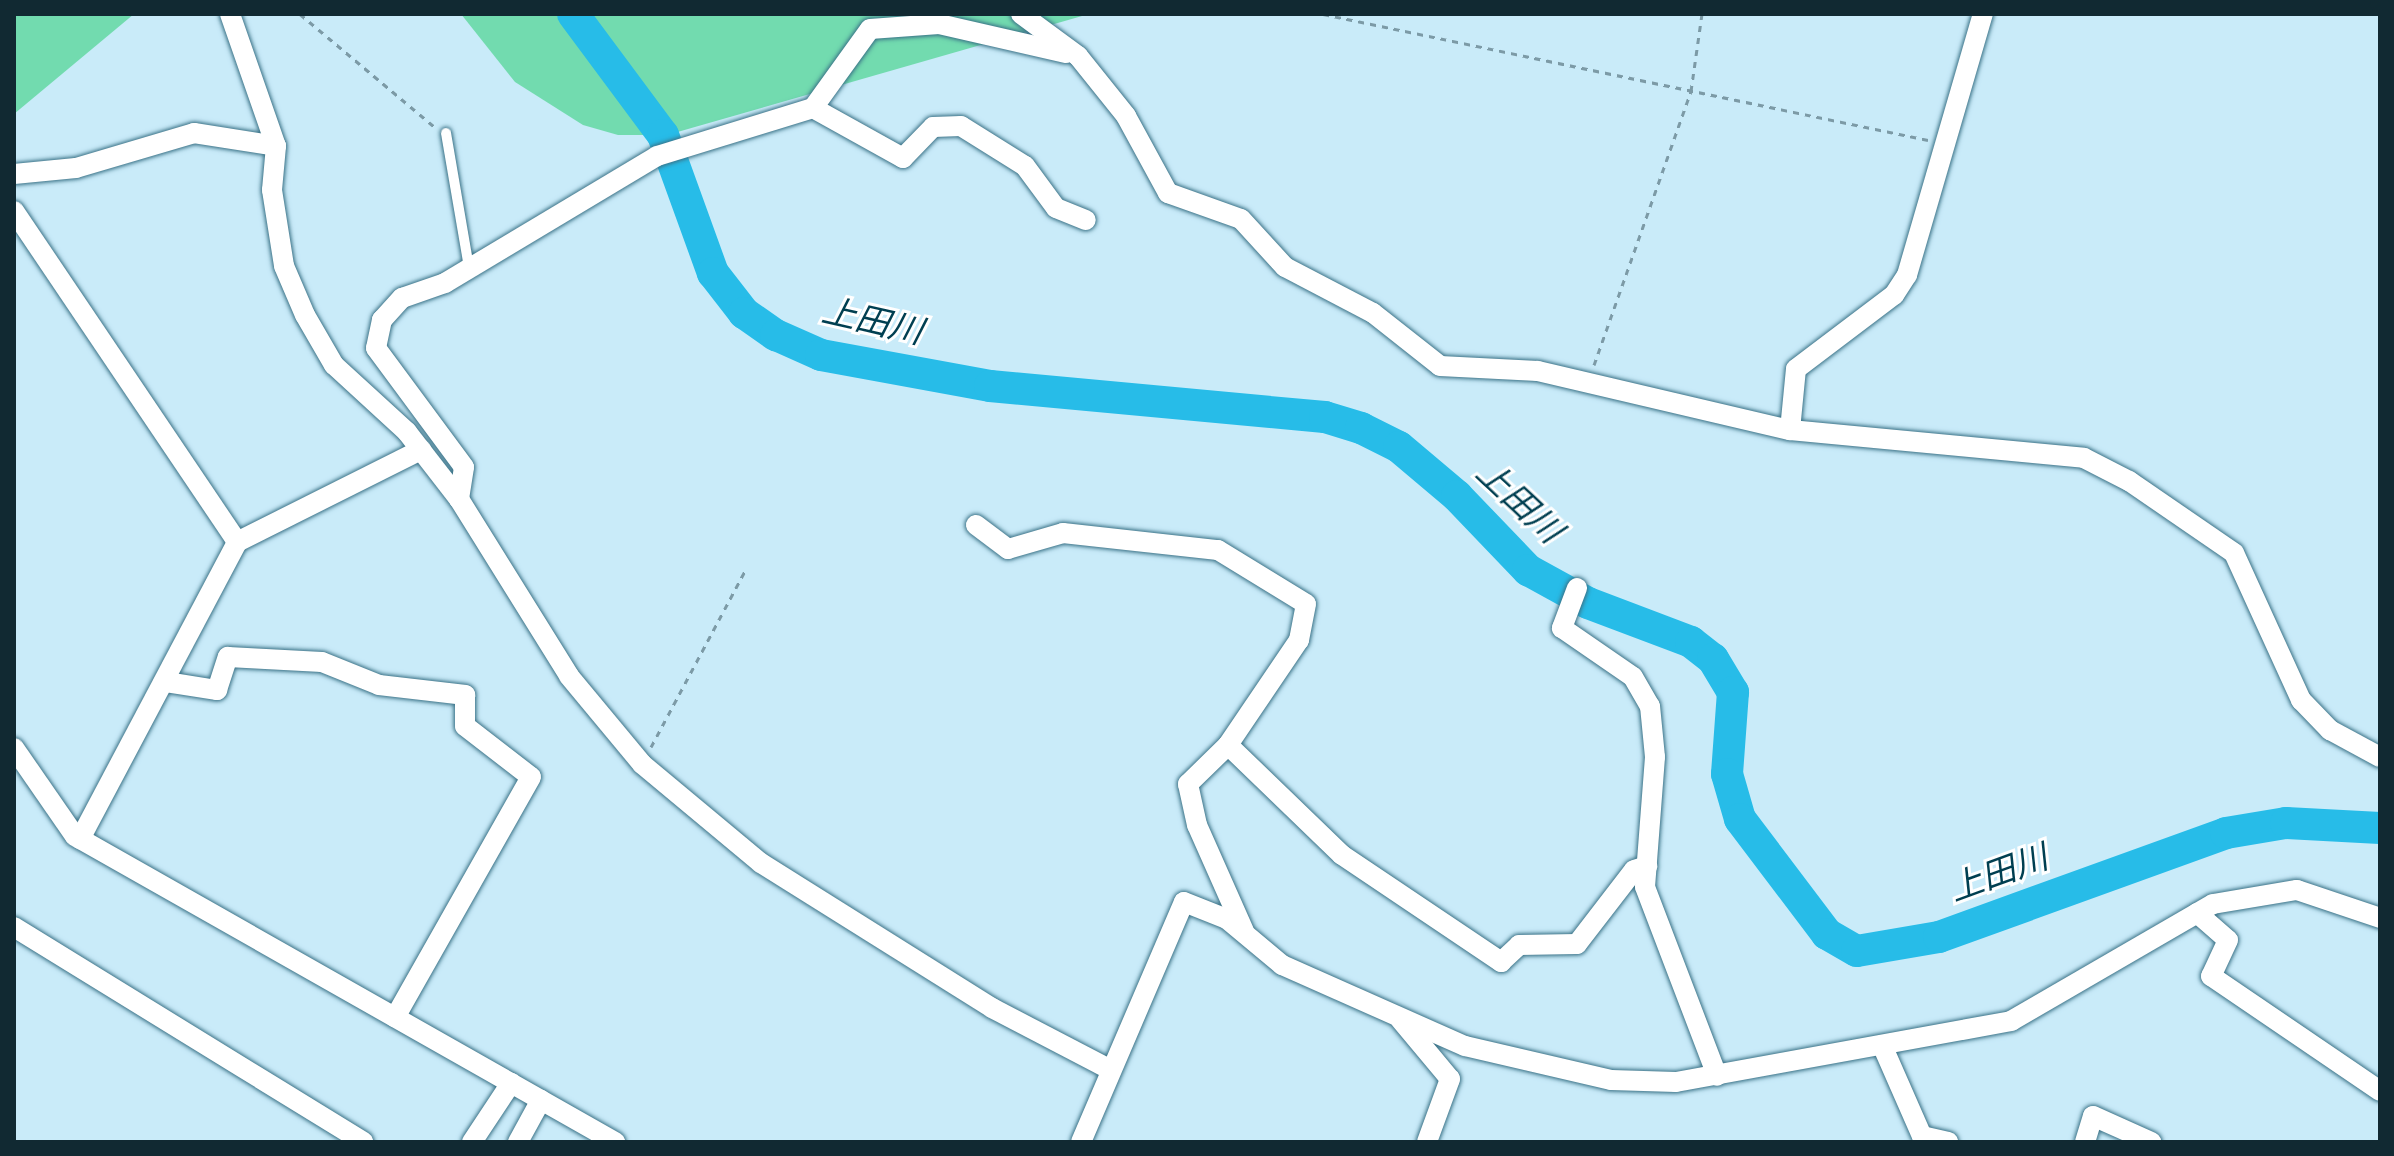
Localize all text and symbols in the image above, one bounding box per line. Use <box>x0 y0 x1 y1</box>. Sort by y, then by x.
water label: 上田川 <box>818 292 926 354</box>
water label: 上田川 <box>1467 453 1569 553</box>
water label: 上田川 <box>1944 838 2054 912</box>

